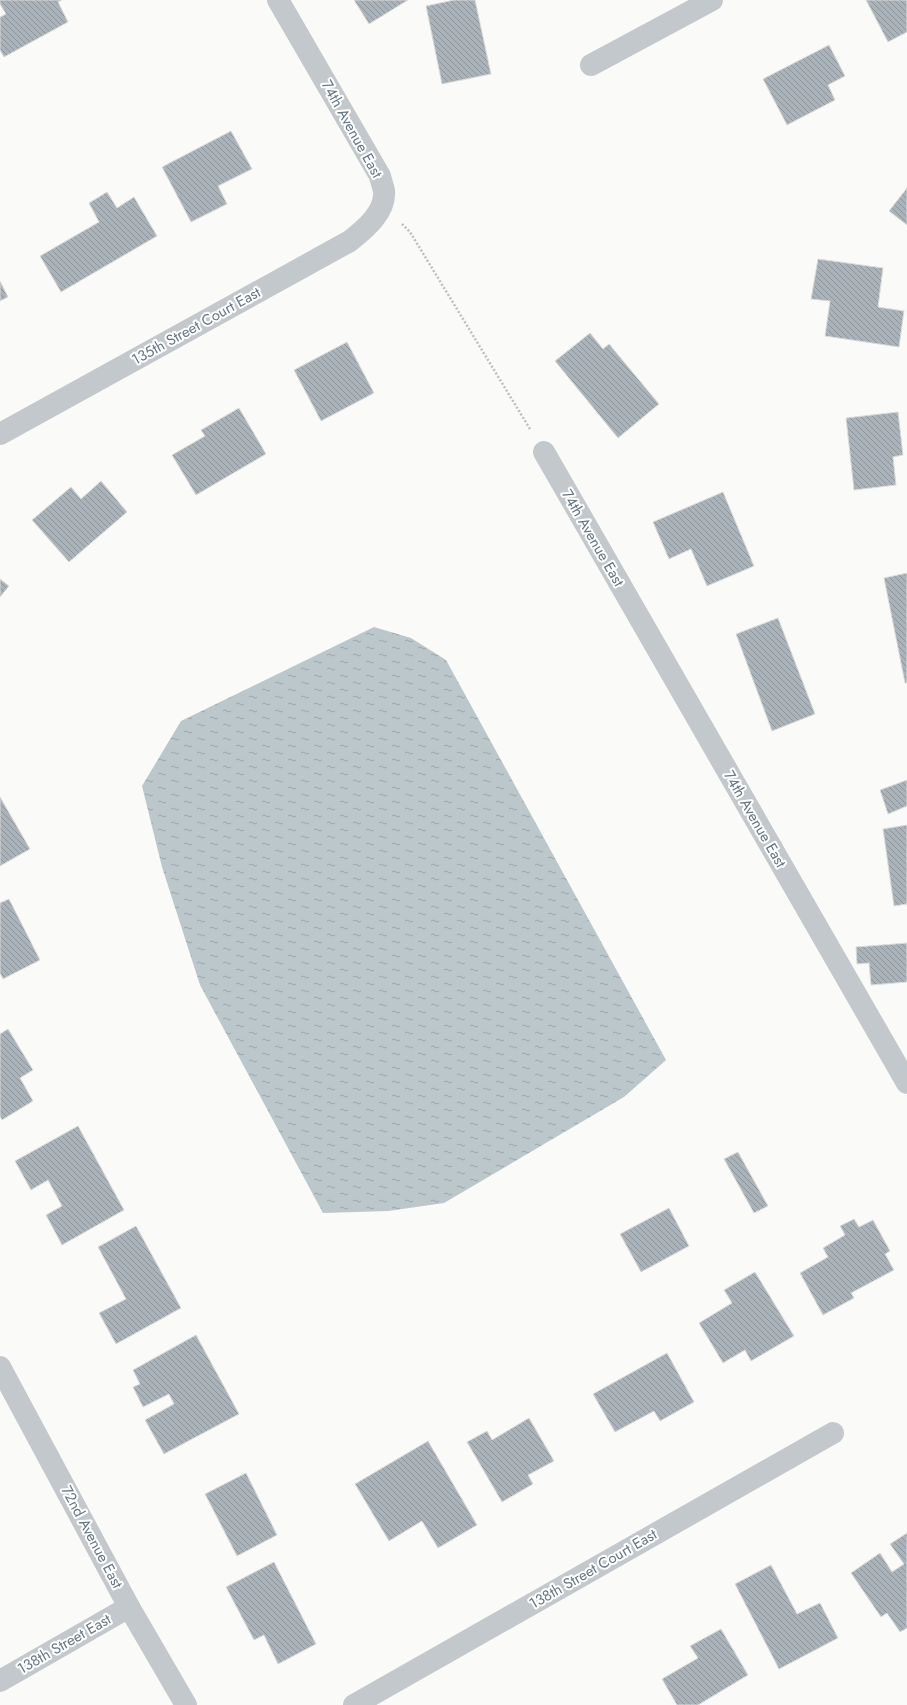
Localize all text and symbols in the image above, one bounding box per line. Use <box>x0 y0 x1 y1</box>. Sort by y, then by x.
street label: 74th Avenue East <box>316 76 388 182</box>
street label: 135th Street Court East <box>128 281 265 371</box>
street label: 74th Avenue East <box>556 485 630 591</box>
street label: 74th Avenue East <box>718 766 792 872</box>
street label: 72nd Avenue East <box>56 1482 129 1593</box>
street label: 138th Street Court East <box>525 1523 661 1615</box>
street label: 138th Street East <box>13 1608 115 1680</box>

